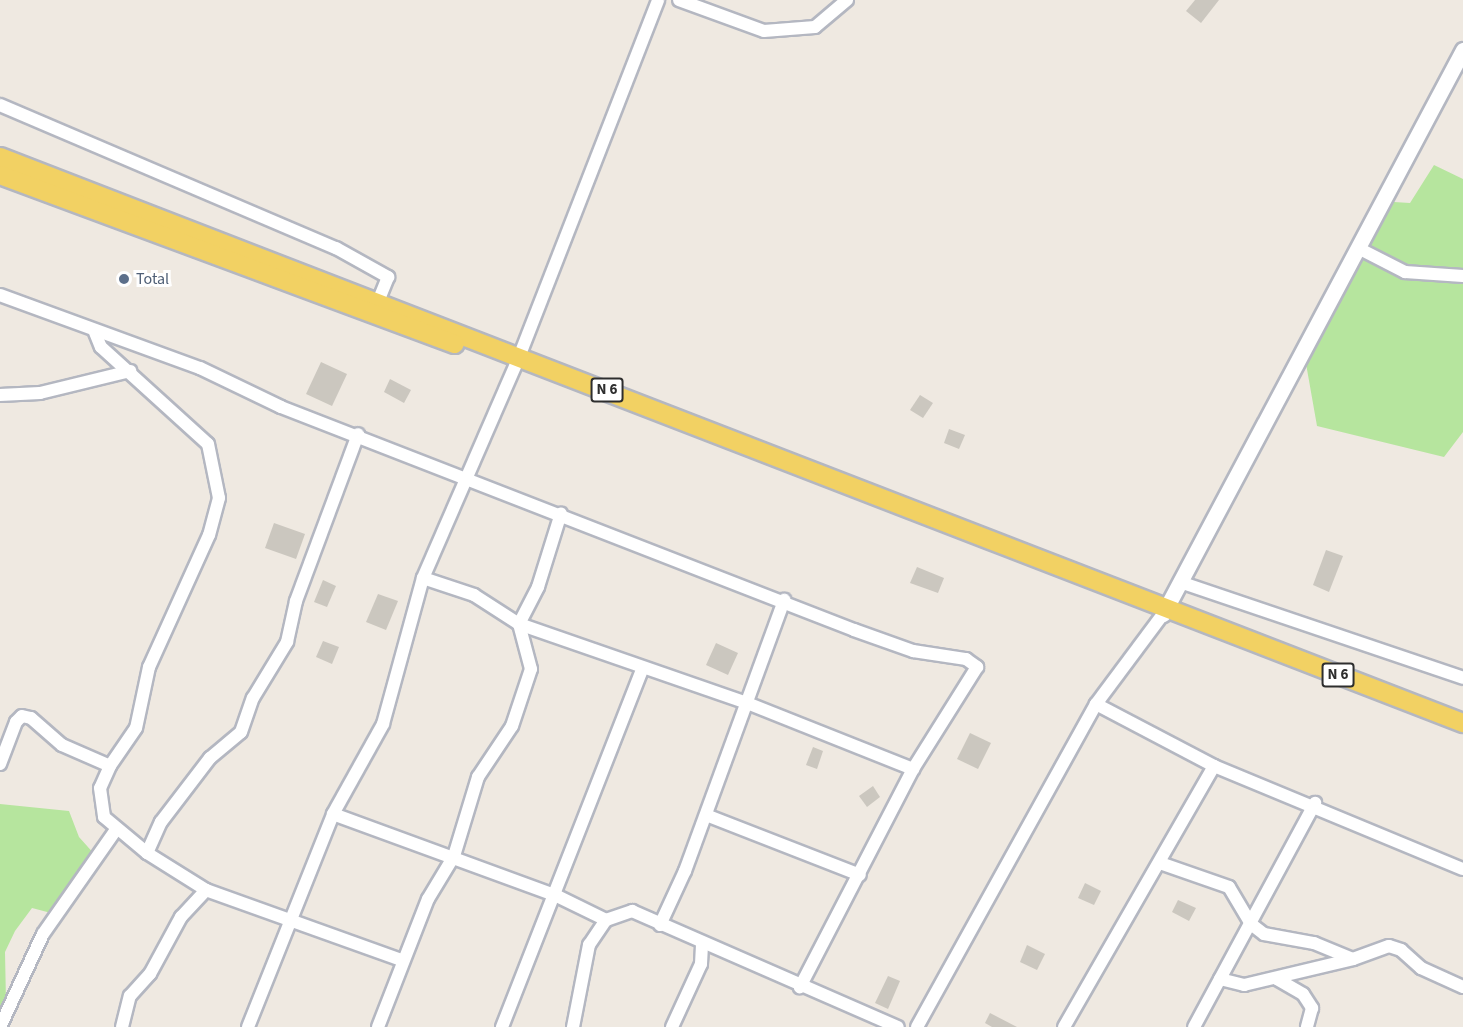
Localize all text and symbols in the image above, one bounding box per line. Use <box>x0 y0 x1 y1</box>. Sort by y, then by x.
place label: Total <box>136 269 169 289</box>
marker: Total <box>117 272 131 286</box>
road number: N 6 <box>590 378 624 402</box>
road number: N 6 <box>1322 663 1354 687</box>

